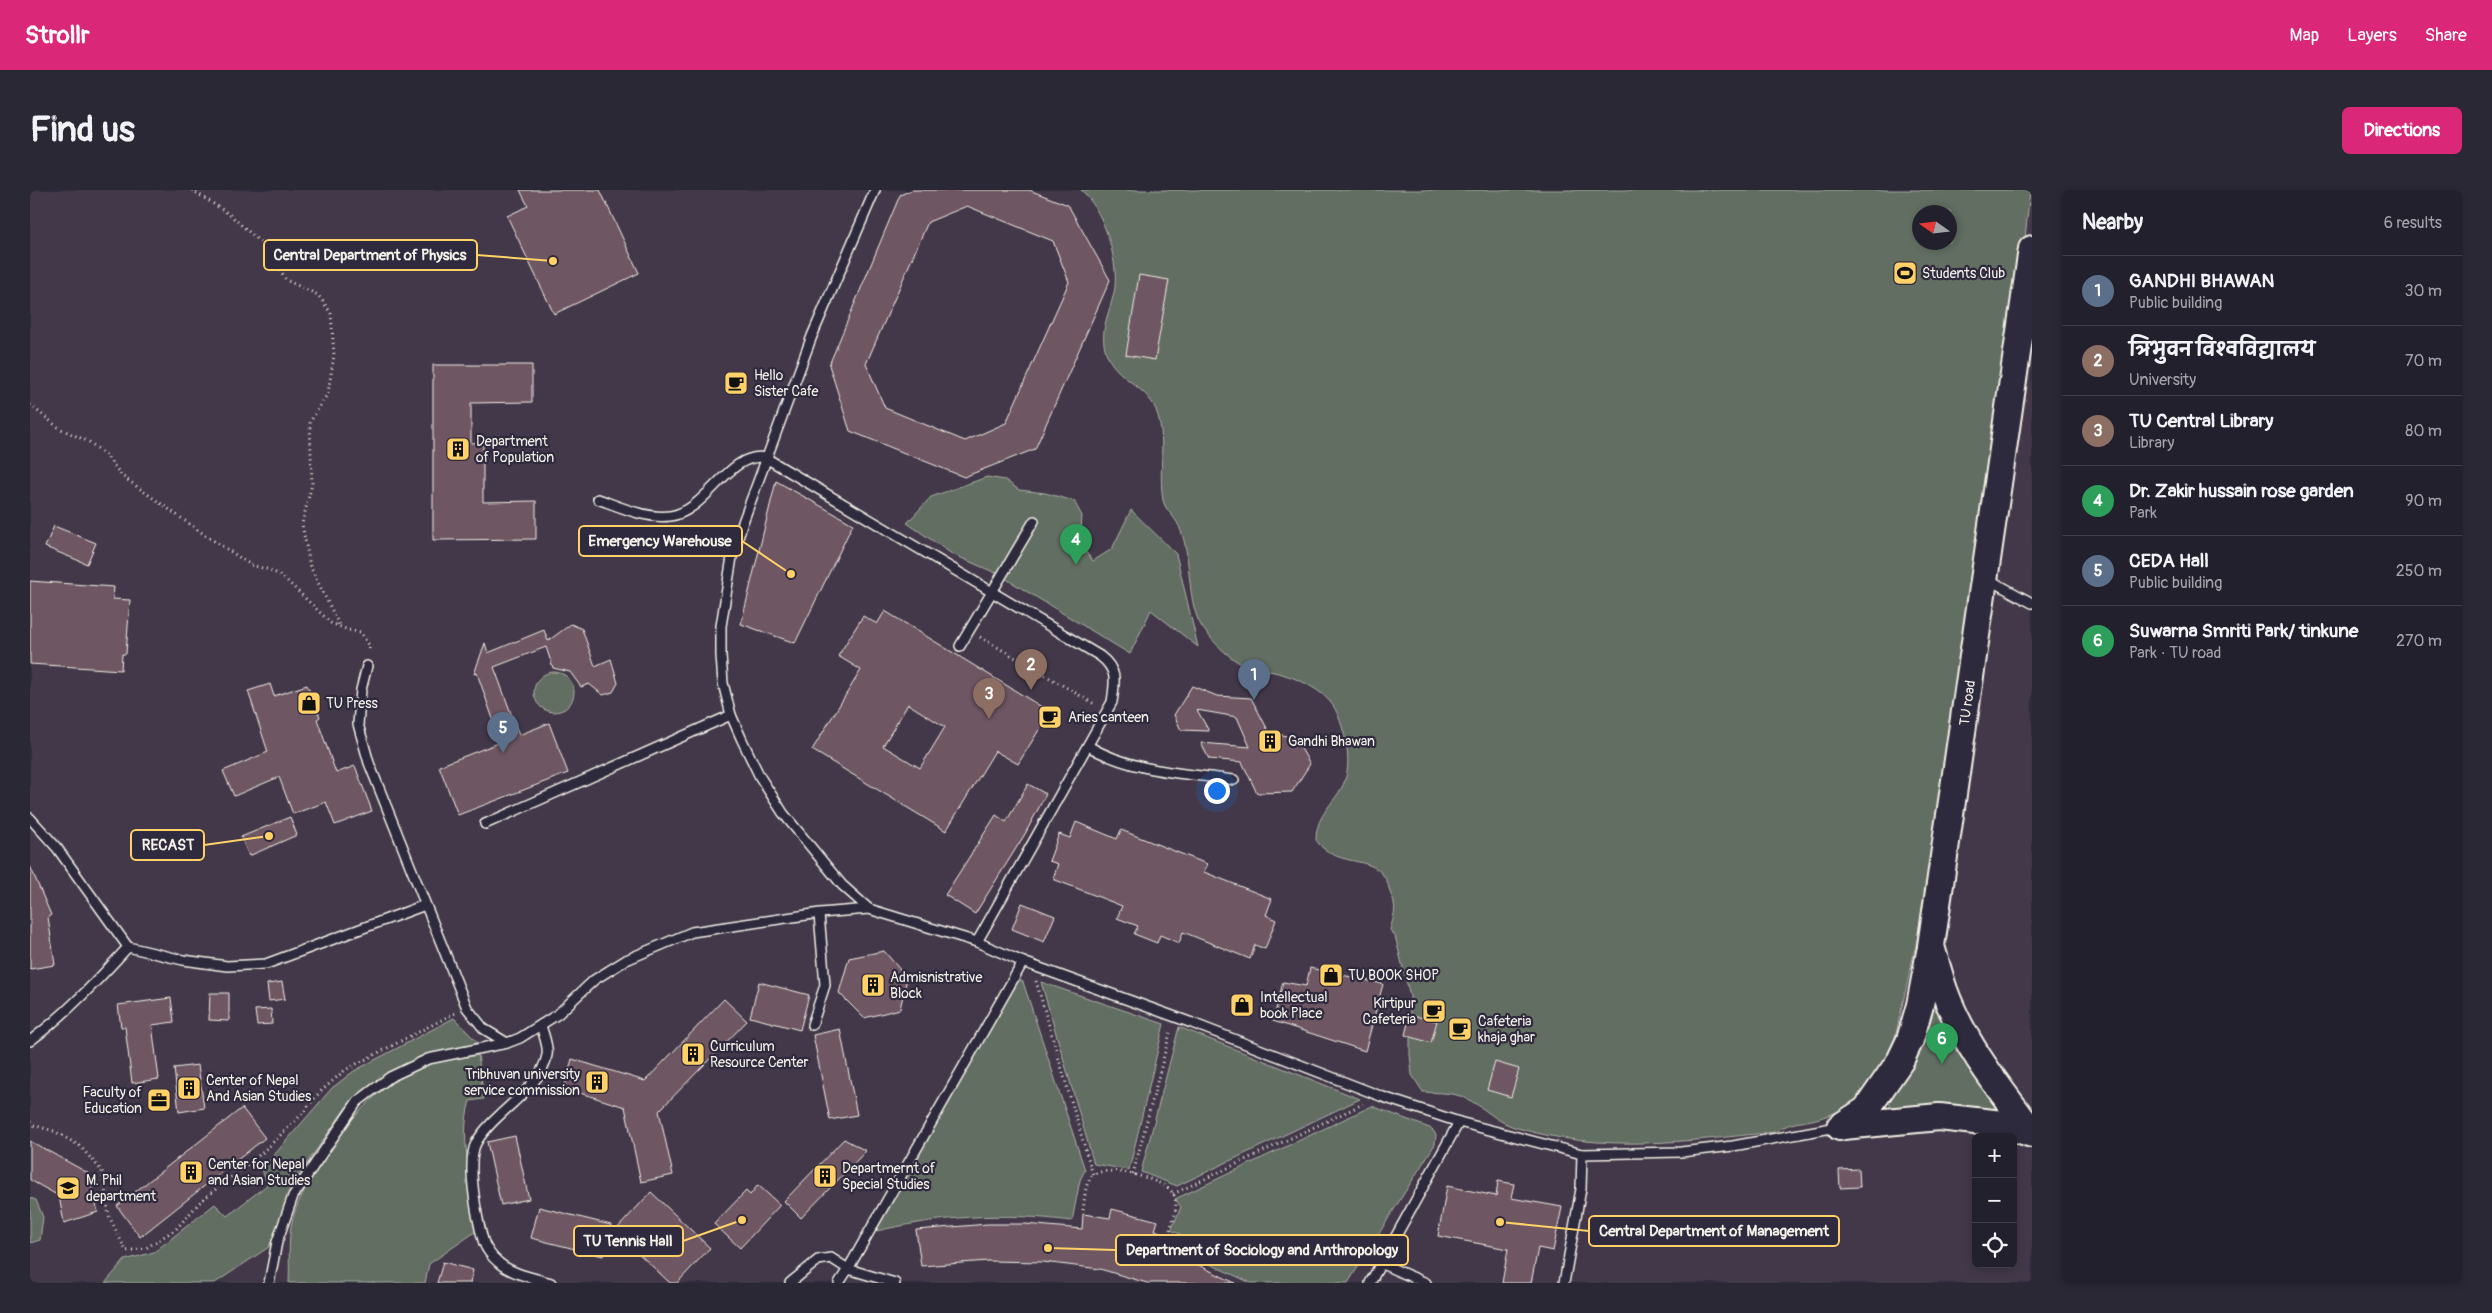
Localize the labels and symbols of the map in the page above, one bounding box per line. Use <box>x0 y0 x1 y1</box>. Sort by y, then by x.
north arrow <box>1912 205 1957 250</box>
callout: Central Department of Physics <box>264 240 477 270</box>
text: Central Department of Physics <box>273 246 467 265</box>
sports icon: Students Club <box>1892 260 1918 286</box>
place label: Students Club <box>1922 265 2005 282</box>
place label: Hello Sister Cafe <box>754 367 818 400</box>
cafe icon: Hello Sister Cafe <box>723 370 749 396</box>
place label: Department of Population <box>476 433 554 466</box>
building icon: Department of Population <box>445 436 471 462</box>
pin: 4 <box>1060 524 1092 565</box>
callout: Emergency Warehouse <box>579 526 742 556</box>
text: Emergency Warehouse <box>588 532 732 551</box>
pin: 2 <box>1015 649 1047 690</box>
pin: 1 <box>1238 659 1270 700</box>
pin: 3 <box>973 678 1005 719</box>
street label: TU road <box>1956 679 1979 727</box>
shop icon: TU Press <box>296 690 322 716</box>
place label: TU Press <box>326 695 378 712</box>
cafe icon: Aries canteen <box>1037 704 1063 730</box>
place label: Aries canteen <box>1068 709 1149 726</box>
pin: 5 <box>487 712 519 753</box>
building icon: Gandhi Bhawan <box>1257 728 1283 754</box>
place label: Gandhi Bhawan <box>1288 733 1375 750</box>
your location <box>1204 778 1230 804</box>
callout: RECAST <box>131 830 204 860</box>
text: RECAST <box>142 836 195 855</box>
shop icon: TU BOOK SHOP <box>1318 962 1344 988</box>
place label: TU BOOK SHOP <box>1348 967 1439 984</box>
place label: Admisnistrative Block <box>890 969 982 1002</box>
building icon: Admisnistrative Block <box>860 972 886 998</box>
place label: Intellectual book Place <box>1260 989 1327 1022</box>
shop icon: Intellectual book Place <box>1229 992 1255 1018</box>
place label: Kirtipur Cafeteria <box>1363 995 1416 1028</box>
cafe icon: Kirtipur Cafeteria <box>1421 998 1447 1024</box>
place label: Cafeteria khaja ghar <box>1478 1013 1535 1046</box>
cafe icon: Cafeteria khaja ghar <box>1447 1016 1473 1042</box>
pin: 6 <box>1926 1023 1958 1064</box>
place label: Curriculum Resource Center <box>710 1038 808 1071</box>
building icon: Curriculum Resource Center <box>680 1041 706 1067</box>
place label: Tribhuvan university service commission <box>464 1066 580 1099</box>
building icon: Tribhuvan university service commission <box>584 1069 610 1095</box>
place label: Center of Nepal And Asian Studies <box>206 1072 312 1105</box>
building icon: Center of Nepal And Asian Studies <box>176 1075 202 1101</box>
place label: Faculty of Education <box>83 1084 142 1117</box>
office icon: Faculty of Education <box>146 1087 172 1113</box>
place label: Center for Nepal and Asian Studies <box>208 1156 311 1189</box>
building icon: Center for Nepal and Asian Studies <box>178 1159 204 1185</box>
place label: Departmernt of Special Studies <box>842 1160 936 1193</box>
building icon: Departmernt of Special Studies <box>812 1163 838 1189</box>
place label: M. Phil department <box>86 1172 156 1205</box>
school or university icon: M. Phil department <box>55 1175 81 1201</box>
callout: Central Department of Management <box>1589 1216 1839 1246</box>
text: Central Department of Management <box>1599 1222 1830 1241</box>
callout: TU Tennis Hall <box>574 1226 683 1256</box>
text: TU Tennis Hall <box>582 1232 673 1251</box>
callout: Department of Sociology and Anthropology <box>1116 1235 1408 1265</box>
text: Department of Sociology and Anthropology <box>1126 1241 1399 1260</box>

